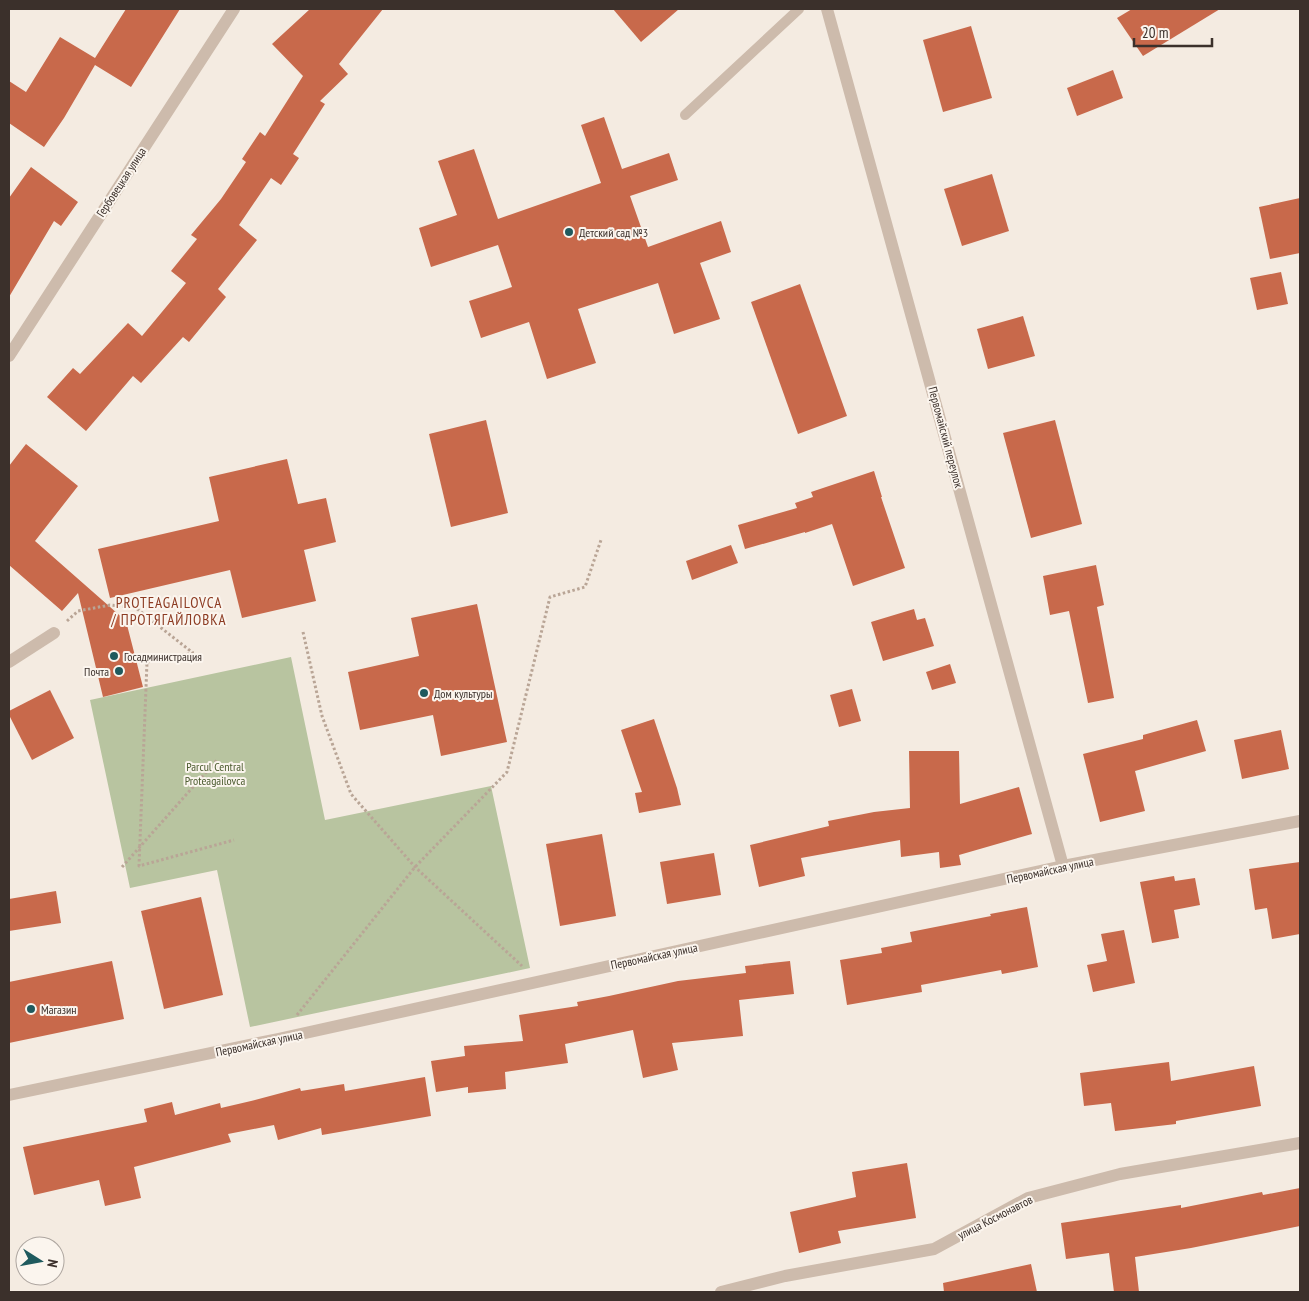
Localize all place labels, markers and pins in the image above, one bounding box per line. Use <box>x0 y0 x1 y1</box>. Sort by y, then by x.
place label: Детский сад №3 <box>579 225 648 240</box>
marker: Детский сад №3 <box>563 226 575 238</box>
place label: Госадминистрация <box>124 649 202 664</box>
marker: Госадминистрация <box>108 650 120 662</box>
place label: Почта <box>84 664 109 679</box>
marker: Почта <box>113 665 125 677</box>
place label: Дом культуры <box>434 686 492 701</box>
marker: Дом культуры <box>418 687 430 699</box>
place label: Магазин <box>41 1002 76 1017</box>
marker: Магазин <box>25 1003 37 1015</box>

